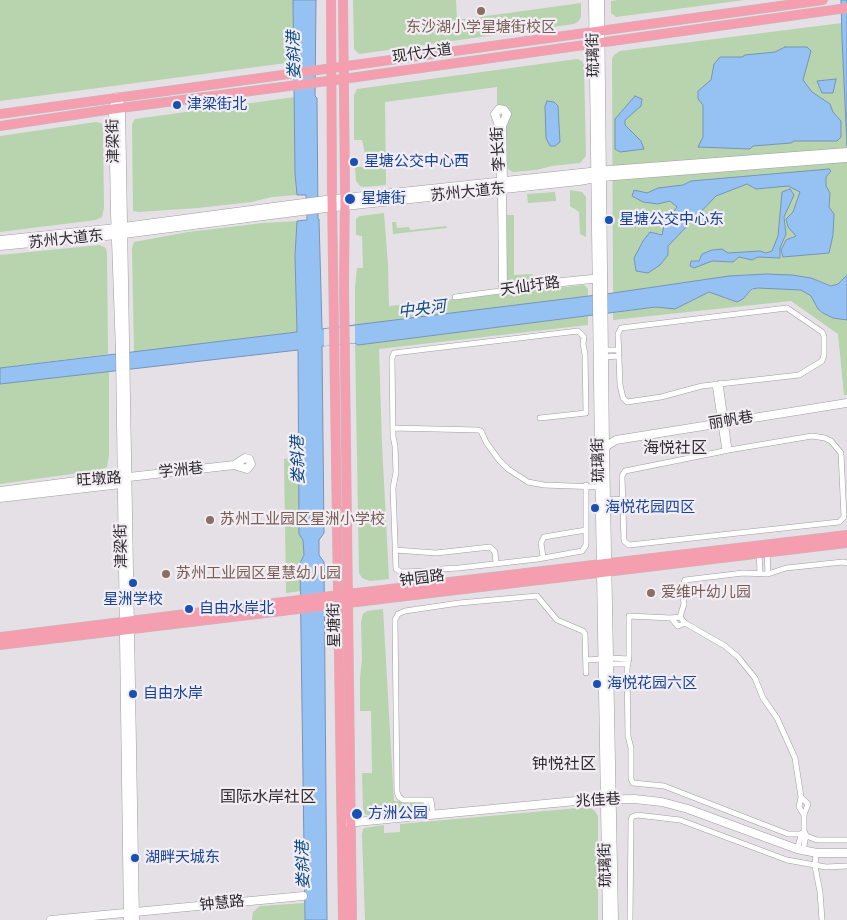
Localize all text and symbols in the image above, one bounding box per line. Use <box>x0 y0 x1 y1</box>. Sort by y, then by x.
marker: 东沙湖小学星塘街校区 <box>475 5 487 17</box>
place label: 东沙湖小学星塘街校区 <box>406 19 556 37</box>
water label: 娄斜港 <box>285 31 305 79</box>
street label: 琉璃街 <box>585 32 603 78</box>
street label: 现代大道 <box>391 41 453 67</box>
place label: 津梁街北 <box>187 96 247 114</box>
marker: 津梁街北 <box>171 99 183 111</box>
street label: 津梁街 <box>105 118 123 164</box>
street label: 李长街 <box>489 126 509 172</box>
place label: 星塘公交中心西 <box>364 153 469 171</box>
marker: 星塘公交中心西 <box>348 156 360 168</box>
street label: 苏州大道东 <box>430 180 506 206</box>
place label: 星塘街 <box>361 190 406 208</box>
marker: 星塘街 <box>343 192 357 206</box>
place label: 星塘公交中心东 <box>619 211 724 229</box>
marker: 星塘公交中心东 <box>603 214 615 226</box>
street label: 苏州大道东 <box>28 227 104 253</box>
street label: 天仙圩路 <box>499 274 561 300</box>
water label: 中央河 <box>397 298 447 322</box>
street label: 丽帆巷 <box>707 409 755 433</box>
water label: 娄斜港 <box>289 436 309 484</box>
street label: 琉璃街 <box>590 437 608 483</box>
district label: 海悦社区 <box>643 439 707 459</box>
street label: 学洲巷 <box>158 460 204 482</box>
street label: 旺墩路 <box>76 469 122 491</box>
place label: 海悦花园四区 <box>605 499 695 517</box>
marker: 海悦花园四区 <box>589 502 601 514</box>
place label: 苏州工业园区星洲小学校 <box>220 511 385 529</box>
marker: 苏州工业园区星洲小学校 <box>204 514 216 526</box>
street label: 津梁街 <box>113 523 131 569</box>
place label: 苏州工业园区星慧幼儿园 <box>176 565 341 583</box>
street label: 钟园路 <box>399 567 445 591</box>
marker: 苏州工业园区星慧幼儿园 <box>160 568 172 580</box>
marker: 星洲学校 <box>127 577 139 589</box>
place label: 爱维叶幼儿园 <box>661 584 751 602</box>
marker: 爱维叶幼儿园 <box>645 587 657 599</box>
place label: 星洲学校 <box>103 591 163 609</box>
place label: 自由水岸北 <box>199 600 274 618</box>
street label: 星塘街 <box>326 602 344 648</box>
marker: 自由水岸北 <box>183 603 195 615</box>
place label: 海悦花园六区 <box>607 675 697 693</box>
marker: 海悦花园六区 <box>591 678 603 690</box>
place label: 自由水岸 <box>143 685 203 703</box>
marker: 自由水岸 <box>127 688 139 700</box>
district label: 钟悦社区 <box>532 755 596 775</box>
district label: 国际水岸社区 <box>220 788 316 808</box>
street label: 兆佳巷 <box>575 791 621 811</box>
place label: 方洲公园 <box>368 805 428 823</box>
marker: 方洲公园 <box>350 807 364 821</box>
water label: 娄斜港 <box>294 841 314 889</box>
street label: 琉璃街 <box>597 842 615 888</box>
place label: 湖畔天城东 <box>145 849 220 867</box>
marker: 湖畔天城东 <box>129 852 141 864</box>
street label: 钟慧路 <box>199 893 245 915</box>

